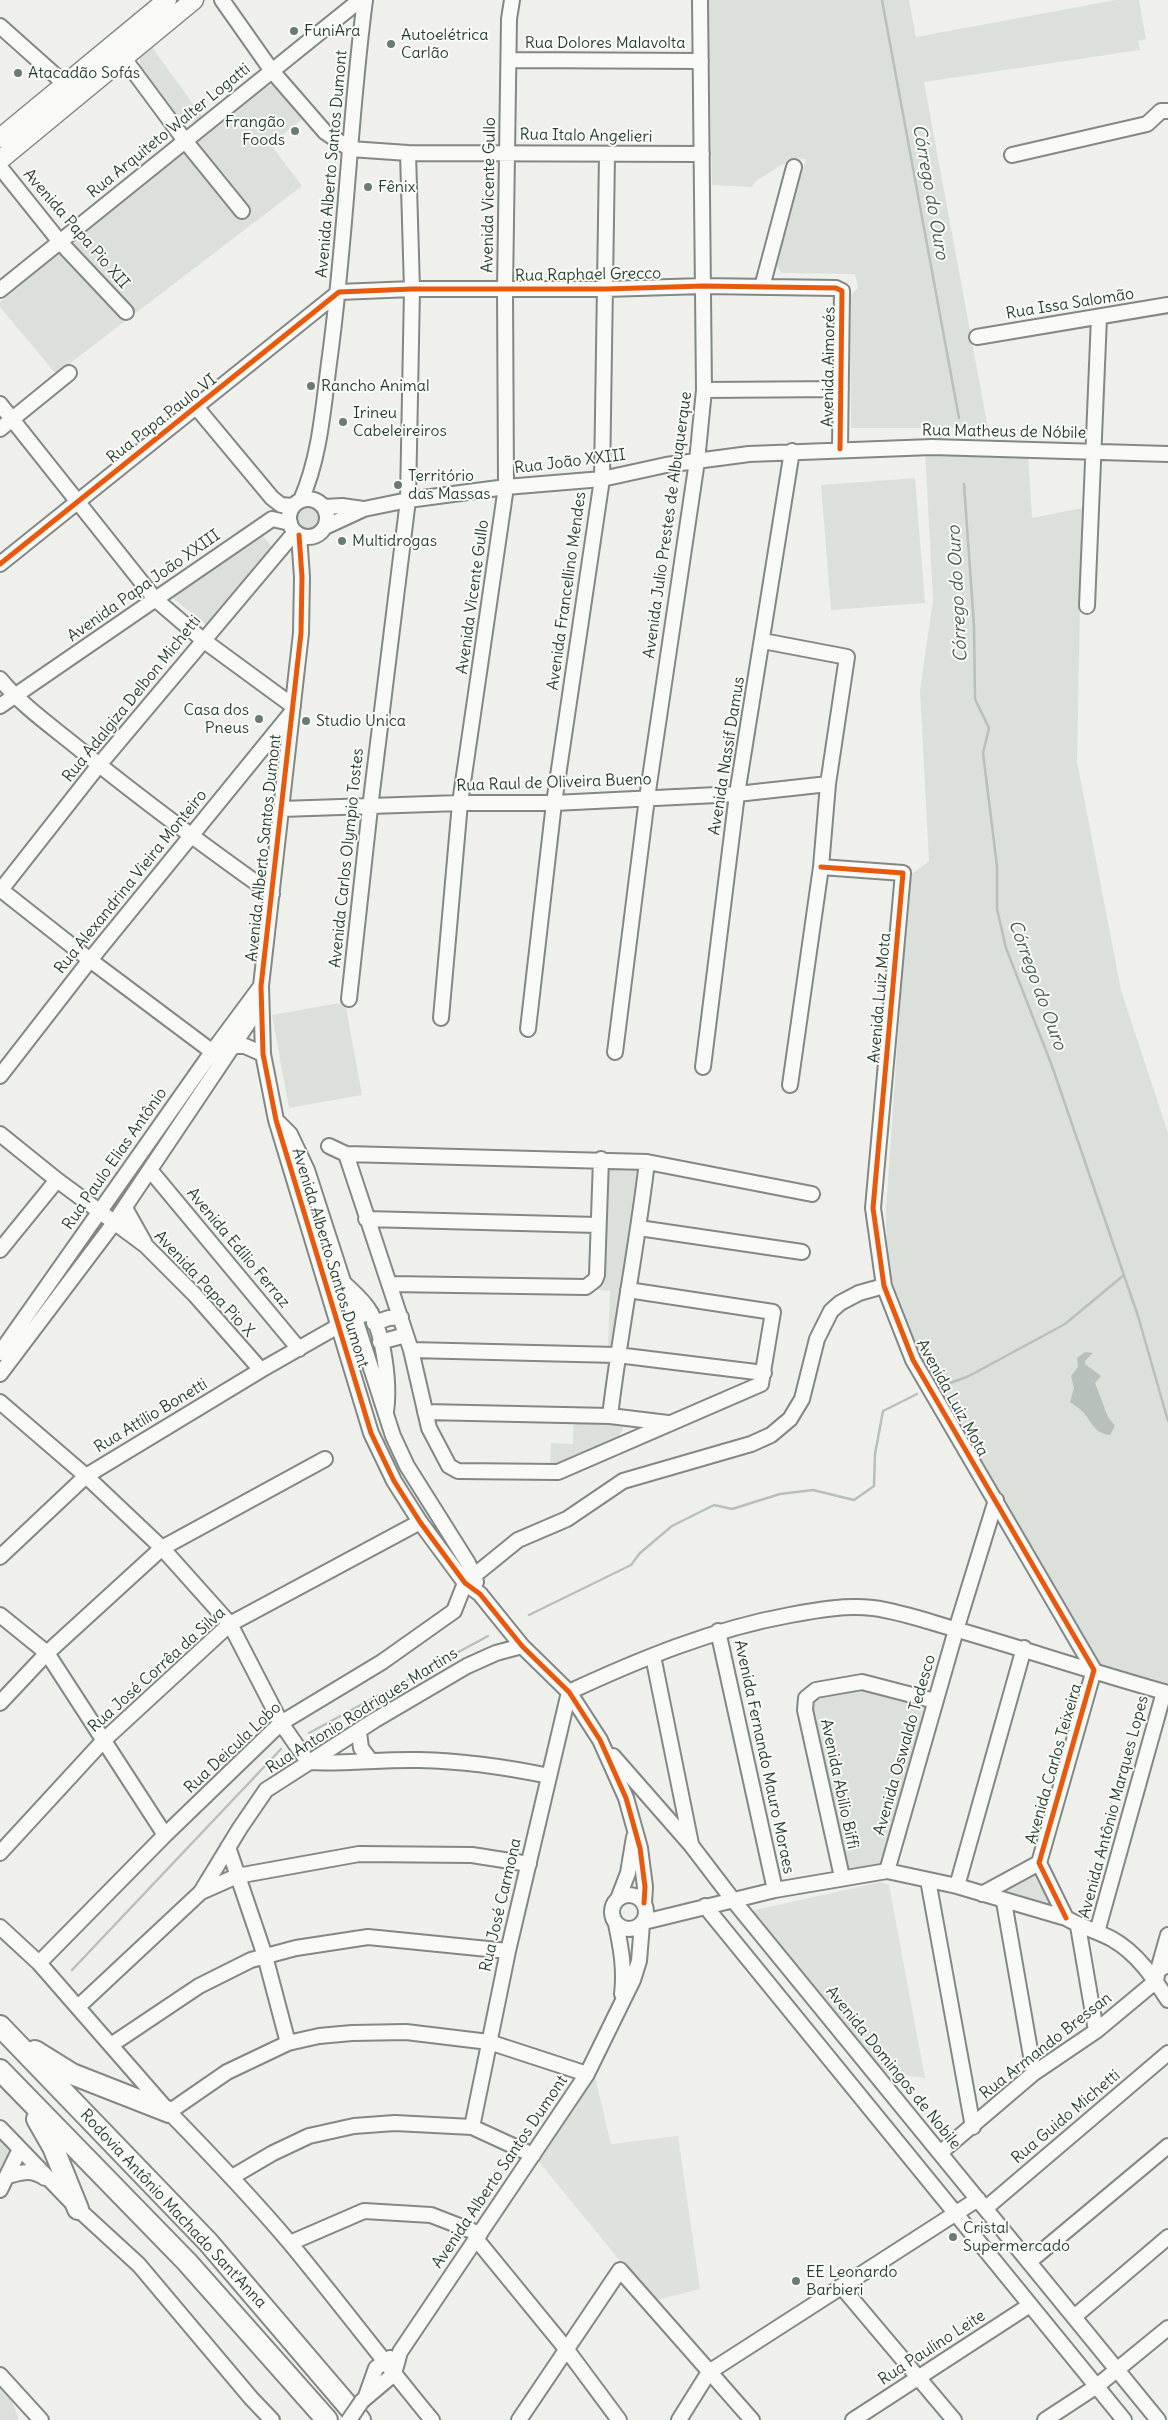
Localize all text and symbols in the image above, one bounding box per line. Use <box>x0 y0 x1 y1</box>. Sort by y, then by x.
place label: FuniAra <box>304 21 360 41</box>
marker: FuniAra <box>288 25 300 37</box>
place label: Autoelétrica Carlão <box>401 25 488 63</box>
street label: Rua Dolores Malavolta <box>525 33 685 53</box>
marker: Autoelétrica Carlão <box>385 38 397 50</box>
street label: Avenida Alberto Santos Dumont <box>312 49 352 279</box>
street label: Rua Arquiteto Walter Logatti <box>84 59 254 203</box>
place label: Atacadão Sofás <box>28 63 140 83</box>
marker: Atacadão Sofás <box>12 67 24 79</box>
place label: Frangão Foods <box>225 112 285 150</box>
street label: Avenida Vicente Gullo <box>478 117 500 273</box>
water label: Córrego do Ouro <box>907 123 953 261</box>
marker: Frangão Foods <box>289 125 301 137</box>
street label: Rua Italo Angelieri <box>519 125 653 147</box>
street label: Avenida Papa Pio XII <box>19 165 133 293</box>
place label: Fênix <box>378 177 416 197</box>
marker: Fênix <box>362 181 374 193</box>
street label: Rua Raphael Grecco <box>515 264 661 286</box>
street label: Rua Issa Salomão <box>1005 284 1135 324</box>
street label: Avenida Aimorés <box>818 307 840 427</box>
street label: Rua Papa Paulo VI <box>103 370 221 468</box>
place label: Rancho Animal <box>321 376 430 396</box>
marker: Rancho Animal <box>305 380 317 392</box>
street label: Avenida Julio Prestes de Albuquerque <box>640 390 696 660</box>
place label: Irineu Cabeleireiros <box>353 403 447 441</box>
marker: Irineu Cabeleireiros <box>337 416 349 428</box>
street label: Rua Matheus de Nóbile <box>922 421 1086 443</box>
street label: Rua João XXIII <box>513 446 627 478</box>
place label: Território das Massas <box>408 466 491 504</box>
marker: Território das Massas <box>392 479 404 491</box>
street label: Avenida Francellino Mendes <box>544 491 590 691</box>
street label: Avenida Vicente Gullo <box>453 519 493 675</box>
water label: Córrego do Ouro <box>944 525 972 663</box>
street label: Avenida Papa João XXIII <box>64 526 224 646</box>
place label: Multidrogas <box>352 531 437 551</box>
marker: Multidrogas <box>336 535 348 547</box>
street label: Rua Adalgiza Delbon Michetti <box>59 612 205 786</box>
street label: Avenida Nassif Damus <box>705 675 749 837</box>
place label: Casa dos Pneus <box>184 700 249 738</box>
place label: Studio Unica <box>316 711 406 731</box>
marker: Casa dos Pneus <box>253 713 265 725</box>
marker: Studio Unica <box>300 715 312 727</box>
street label: Avenida Alberto Santos Dumont <box>243 733 285 963</box>
street label: Avenida Carlos Olympio Tostes <box>326 747 368 969</box>
street label: Rua Raul de Oliveira Bueno <box>456 770 652 796</box>
street label: Rua Alexandrina Vieira Monteiro <box>51 786 211 978</box>
water label: Córrego do Ouro <box>1003 917 1071 1053</box>
street label: Avenida Luiz Mota <box>865 932 895 1064</box>
street label: Rua Paulo Elias Antônio <box>59 1084 171 1234</box>
street label: Avenida Alberto Santos Dumont <box>287 1146 373 1370</box>
street label: Avenida Edílio Ferraz <box>182 1184 294 1312</box>
street label: Avenida Papa Pio X <box>150 1227 258 1341</box>
street label: Avenida Luiz Mota <box>912 1336 992 1460</box>
street label: Rua Attílio Bonetti <box>91 1375 211 1457</box>
street label: Rua José Corrêa da Silva <box>84 1603 230 1737</box>
street label: Avenida Fernando Mauro Moraes <box>730 1638 798 1876</box>
street label: Rua Antonio Rodrigues Martins <box>263 1644 461 1778</box>
street label: Avenida Oswaldo Tedesco <box>870 1652 940 1838</box>
street label: Avenida Carlos Teixeira <box>1022 1682 1086 1846</box>
street label: Avenida Antônio Marques Lopes <box>1075 1693 1153 1921</box>
street label: Rua Deicula Lobo <box>181 1698 285 1798</box>
street label: Avenida Abilio Biffi <box>816 1717 862 1851</box>
street label: Rua José Carmona <box>476 1836 526 1974</box>
street label: Avenida Domingos de Nobile <box>821 1983 965 2153</box>
street label: Rua Armando Bressan <box>976 1989 1116 2103</box>
street label: Rua Guido Michetti <box>1008 2066 1124 2168</box>
street label: Avenida Alberto Santos Dumont <box>428 2072 572 2272</box>
street label: Rodovia Antônio Machado Sant'Anna <box>76 2106 270 2312</box>
place label: Cristal Supermercado <box>963 2218 1070 2256</box>
marker: Cristal Supermercado <box>947 2231 959 2243</box>
place label: EE Leonardo Barbieri <box>806 2262 898 2300</box>
marker: EE Leonardo Barbieri <box>790 2275 802 2287</box>
street label: Rua Paulino Leite <box>875 2306 989 2390</box>

